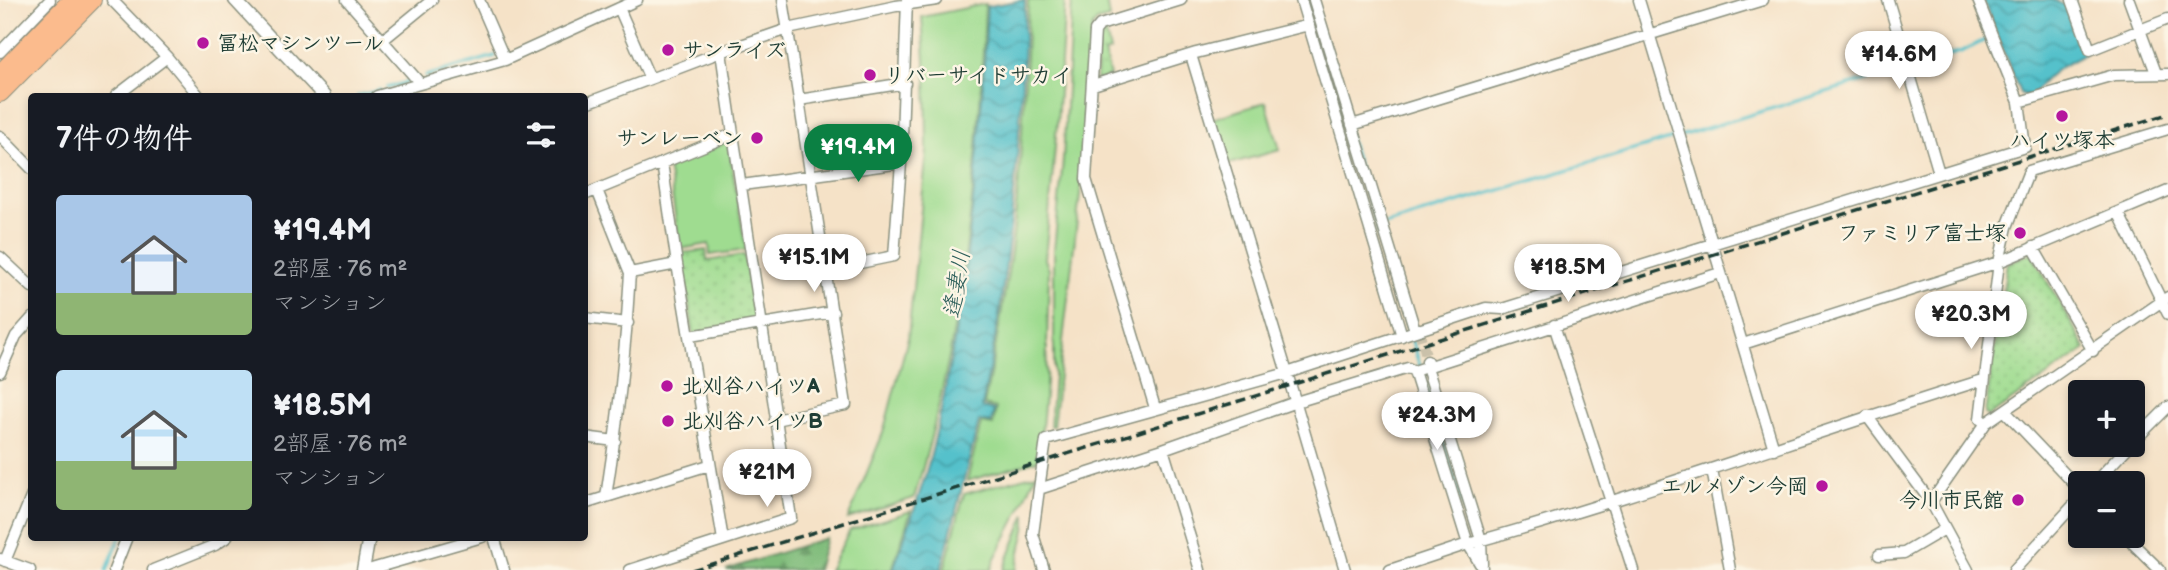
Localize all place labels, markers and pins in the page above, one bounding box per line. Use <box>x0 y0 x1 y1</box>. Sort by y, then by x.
place label: 冨松マシンツール <box>217 31 384 56</box>
pin: ¥14.6M <box>1842 32 1956 91</box>
marker: 冨松マシンツール <box>195 35 211 51</box>
place label: サンライズ <box>682 38 786 63</box>
marker: サンライズ <box>660 42 676 58</box>
place label: リバーサイドサカイ <box>884 63 1073 88</box>
marker: リバーサイドサカイ <box>862 67 878 83</box>
marker: ハイツ塚本 <box>2054 108 2070 124</box>
pin: ¥19.4M <box>801 124 915 184</box>
place label: サンレーベン <box>616 126 743 151</box>
place label: ハイツ塚本 <box>2010 128 2115 153</box>
marker: サンレーベン <box>749 130 765 146</box>
place label: ファミリア富士塚 <box>1838 221 2006 246</box>
marker: ファミリア富士塚 <box>2012 225 2028 241</box>
pin: ¥15.1M <box>757 234 871 294</box>
pin: ¥18.5M <box>1511 244 1625 304</box>
pin: ¥20.3M <box>1914 292 2028 351</box>
place label: 北刈谷ハイツA <box>681 374 820 399</box>
marker: 北刈谷ハイツA <box>659 378 675 394</box>
pin: ¥24.3M <box>1380 392 1494 452</box>
place label: 北刈谷ハイツB <box>682 409 823 434</box>
marker: 北刈谷ハイツB <box>660 413 676 429</box>
pin: ¥21M <box>726 449 808 509</box>
place label: エルメゾン今岡 <box>1661 474 1808 499</box>
marker: エルメゾン今岡 <box>1814 478 1830 494</box>
place label: 今川市民館 <box>1899 488 2004 513</box>
marker: 今川市民館 <box>2010 492 2026 508</box>

